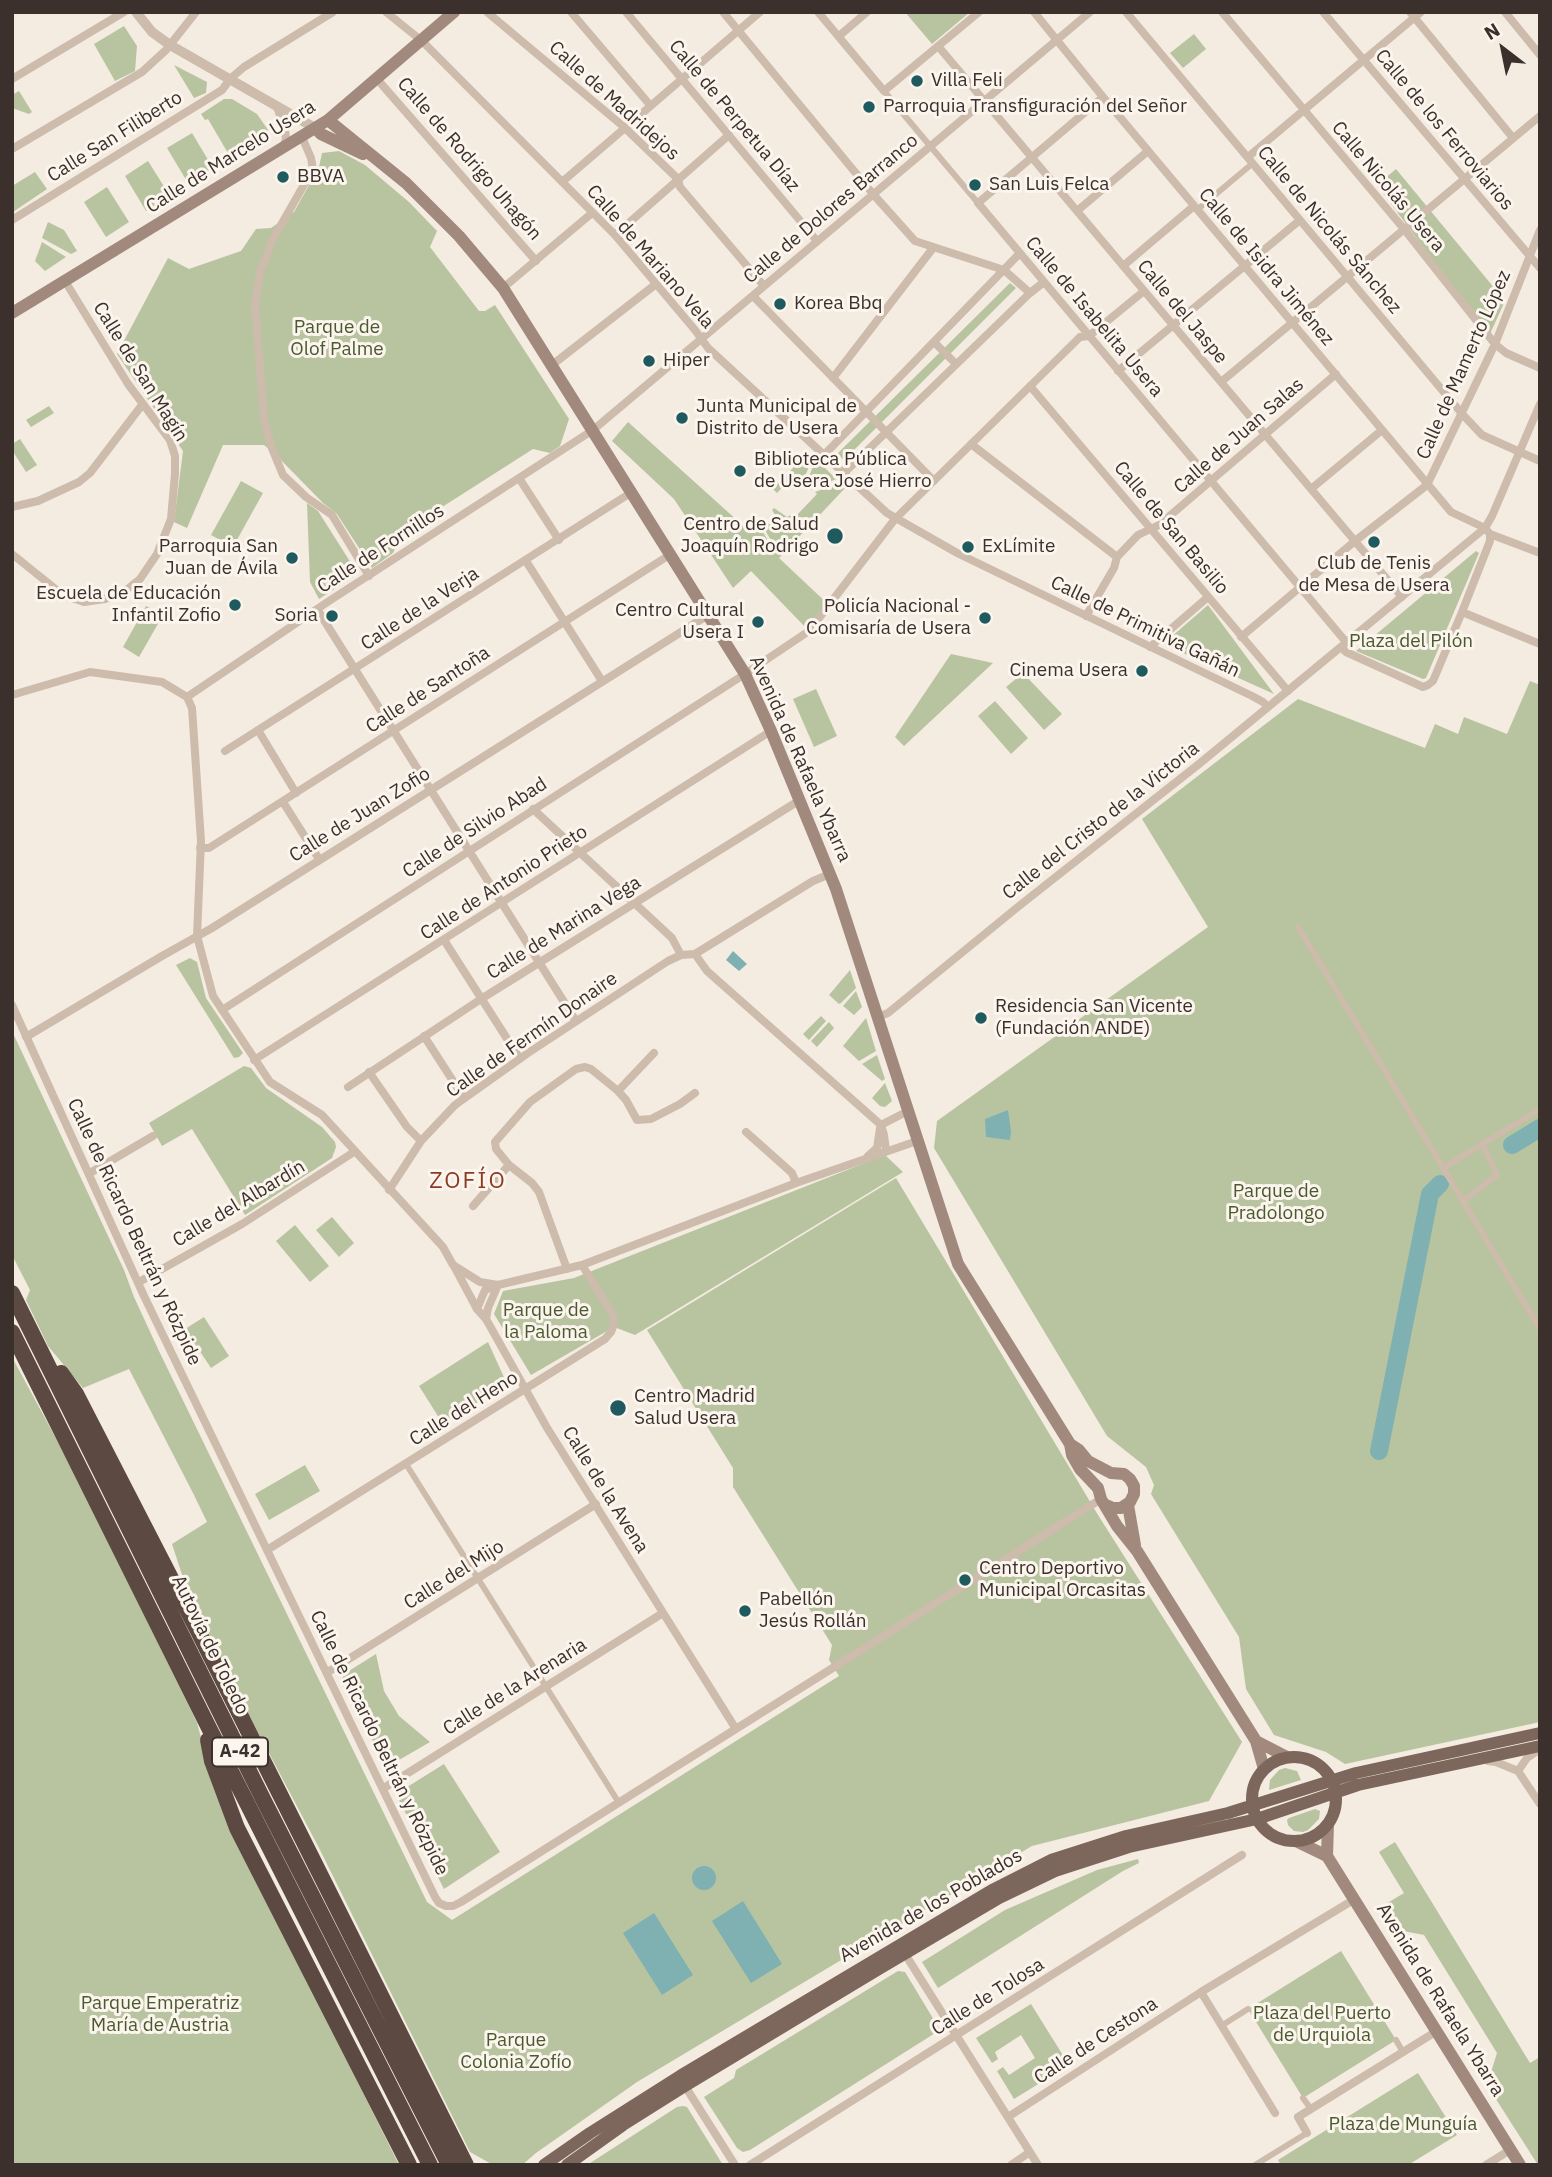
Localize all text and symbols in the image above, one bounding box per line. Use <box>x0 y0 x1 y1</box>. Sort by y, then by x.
north arrow <box>1468 14 1538 84</box>
text: N <box>1480 17 1504 45</box>
street label: Calle de Perpetua Díaz <box>664 35 804 197</box>
street label: Calle de Madridejos <box>544 37 684 165</box>
street label: Calle de los Ferroviarios <box>1370 45 1518 215</box>
place label: Villa Feli <box>931 70 1003 92</box>
street label: Calle de Rodrigo Uhagón <box>392 73 546 245</box>
marker: Villa Feli <box>909 73 925 89</box>
street label: Calle San Filiberto <box>43 86 187 188</box>
street label: Calle de Marcelo Usera <box>142 96 320 218</box>
place label: Parroquia Transfiguración del Señor <box>883 96 1187 118</box>
marker: Parroquia Transfiguración del Señor <box>861 99 877 115</box>
street label: Calle Nicolás Usera <box>1327 117 1449 257</box>
street label: Calle de Dolores Barranco <box>739 129 923 289</box>
street label: Calle de Nicolás Sánchez <box>1252 142 1406 318</box>
place label: BBVA <box>297 166 344 188</box>
marker: BBVA <box>275 169 291 185</box>
place label: San Luis Felca <box>989 174 1110 196</box>
marker: San Luis Felca <box>967 177 983 193</box>
street label: Calle de Mariano Vela <box>581 180 719 334</box>
street label: Calle de Isidra Jiménez <box>1193 184 1339 350</box>
street label: Calle de Isabelita Usera <box>1020 232 1168 402</box>
street label: Calle del Jaspe <box>1132 255 1232 369</box>
street label: Calle de Mamerto López <box>1412 267 1516 463</box>
place label: Korea Bbq <box>794 293 883 315</box>
marker: Korea Bbq <box>772 296 788 312</box>
street label: Calle de San Magín <box>88 298 192 446</box>
park label: Parque de Olof Palme <box>290 317 384 361</box>
place label: Hiper <box>663 350 710 372</box>
marker: Hiper <box>641 353 657 369</box>
street label: Calle de Juan Salas <box>1169 373 1309 499</box>
place label: Junta Municipal de Distrito de Usera <box>696 396 857 440</box>
marker: Junta Municipal de Distrito de Usera <box>674 410 690 426</box>
place label: Biblioteca Pública de Usera José Hierro <box>754 449 932 493</box>
street label: Calle de San Basilio <box>1109 457 1233 599</box>
marker: Biblioteca Pública de Usera José Hierro <box>732 463 748 479</box>
street label: Calle de Fornillos <box>313 500 449 598</box>
place label: Centro de Salud Joaquín Rodrigo <box>681 514 819 558</box>
marker: Centro de Salud Joaquín Rodrigo <box>825 526 845 546</box>
marker: Club de Tenis de Mesa de Usera <box>1366 534 1382 550</box>
place label: Parroquia San Juan de Ávila <box>159 536 278 580</box>
place label: ExLímite <box>982 536 1055 558</box>
marker: ExLímite <box>960 539 976 555</box>
marker: Parroquia San Juan de Ávila <box>284 550 300 566</box>
place label: Club de Tenis de Mesa de Usera <box>1298 553 1450 597</box>
street label: Calle de la Verja <box>357 562 483 656</box>
street label: Calle de Primitiva Gañán <box>1047 571 1243 683</box>
place label: Escuela de Educación Infantil Zofio <box>36 583 221 627</box>
place label: Policía Nacional - Comisaría de Usera <box>806 596 971 640</box>
marker: Escuela de Educación Infantil Zofio <box>227 597 243 613</box>
place label: Centro Cultural Usera I <box>615 600 744 644</box>
place label: Soria <box>274 605 318 627</box>
marker: Soria <box>324 608 340 624</box>
marker: Policía Nacional - Comisaría de Usera <box>977 610 993 626</box>
marker: Centro Cultural Usera I <box>750 614 766 630</box>
park label: Plaza del Pilón <box>1349 631 1473 653</box>
street label: Calle de Santoña <box>362 641 494 739</box>
street label: Avenida de Rafaela Ybarra <box>744 652 856 866</box>
place label: Cinema Usera <box>1009 660 1128 682</box>
marker: Cinema Usera <box>1134 663 1150 679</box>
street label: Calle del Cristo de la Victoria <box>998 737 1204 905</box>
street label: Calle de Juan Zofio <box>285 762 435 868</box>
street label: Calle de Silvio Abad <box>399 773 551 883</box>
street label: Calle de Antonio Prieto <box>416 820 592 946</box>
street label: Calle de Marina Vega <box>483 871 645 985</box>
street label: Calle de Fermín Donaire <box>442 967 622 1103</box>
place label: Residencia San Vicente (Fundación ANDE) <box>995 996 1193 1040</box>
marker: Residencia San Vicente (Fundación ANDE) <box>973 1010 989 1026</box>
street label: Calle de Ricardo Beltrán y Rózpide <box>62 1095 206 1369</box>
street label: Calle del Albardín <box>169 1156 309 1252</box>
district label: ZOFÍO <box>430 1167 506 1195</box>
park label: Parque de Pradolongo <box>1227 1181 1325 1225</box>
park label: Parque de la Paloma <box>503 1300 589 1344</box>
street label: Calle del Heno <box>406 1367 522 1451</box>
place label: Centro Madrid Salud Usera <box>634 1386 755 1430</box>
marker: Centro Madrid Salud Usera <box>608 1398 628 1418</box>
street label: Calle de la Avena <box>557 1422 653 1558</box>
street label: Calle del Mijo <box>400 1535 508 1615</box>
place label: Centro Deportivo Municipal Orcasitas <box>979 1558 1146 1602</box>
street label: Autovía de Toledo <box>166 1572 254 1718</box>
marker: Centro Deportivo Municipal Orcasitas <box>957 1572 973 1588</box>
place label: Pabellón Jesús Rollán <box>759 1589 867 1633</box>
marker: Pabellón Jesús Rollán <box>737 1603 753 1619</box>
street label: Calle de Ricardo Beltrán y Rózpide <box>305 1607 453 1879</box>
street label: Calle de la Arenaria <box>439 1634 591 1740</box>
road number: A-42 <box>212 1737 268 1766</box>
street label: Avenida de los Poblados <box>836 1844 1026 1968</box>
street label: Avenida de Rafaela Ybarra <box>1371 1899 1509 2101</box>
street label: Calle de Tolosa <box>927 1953 1049 2041</box>
park label: Parque Emperatriz María de Austria <box>81 1993 239 2037</box>
street label: Calle de Cestona <box>1030 1993 1162 2089</box>
park label: Plaza del Puerto de Urquiola <box>1253 2003 1391 2047</box>
park label: Parque Colonia Zofío <box>460 2030 572 2074</box>
park label: Plaza de Munguía <box>1329 2114 1477 2136</box>

